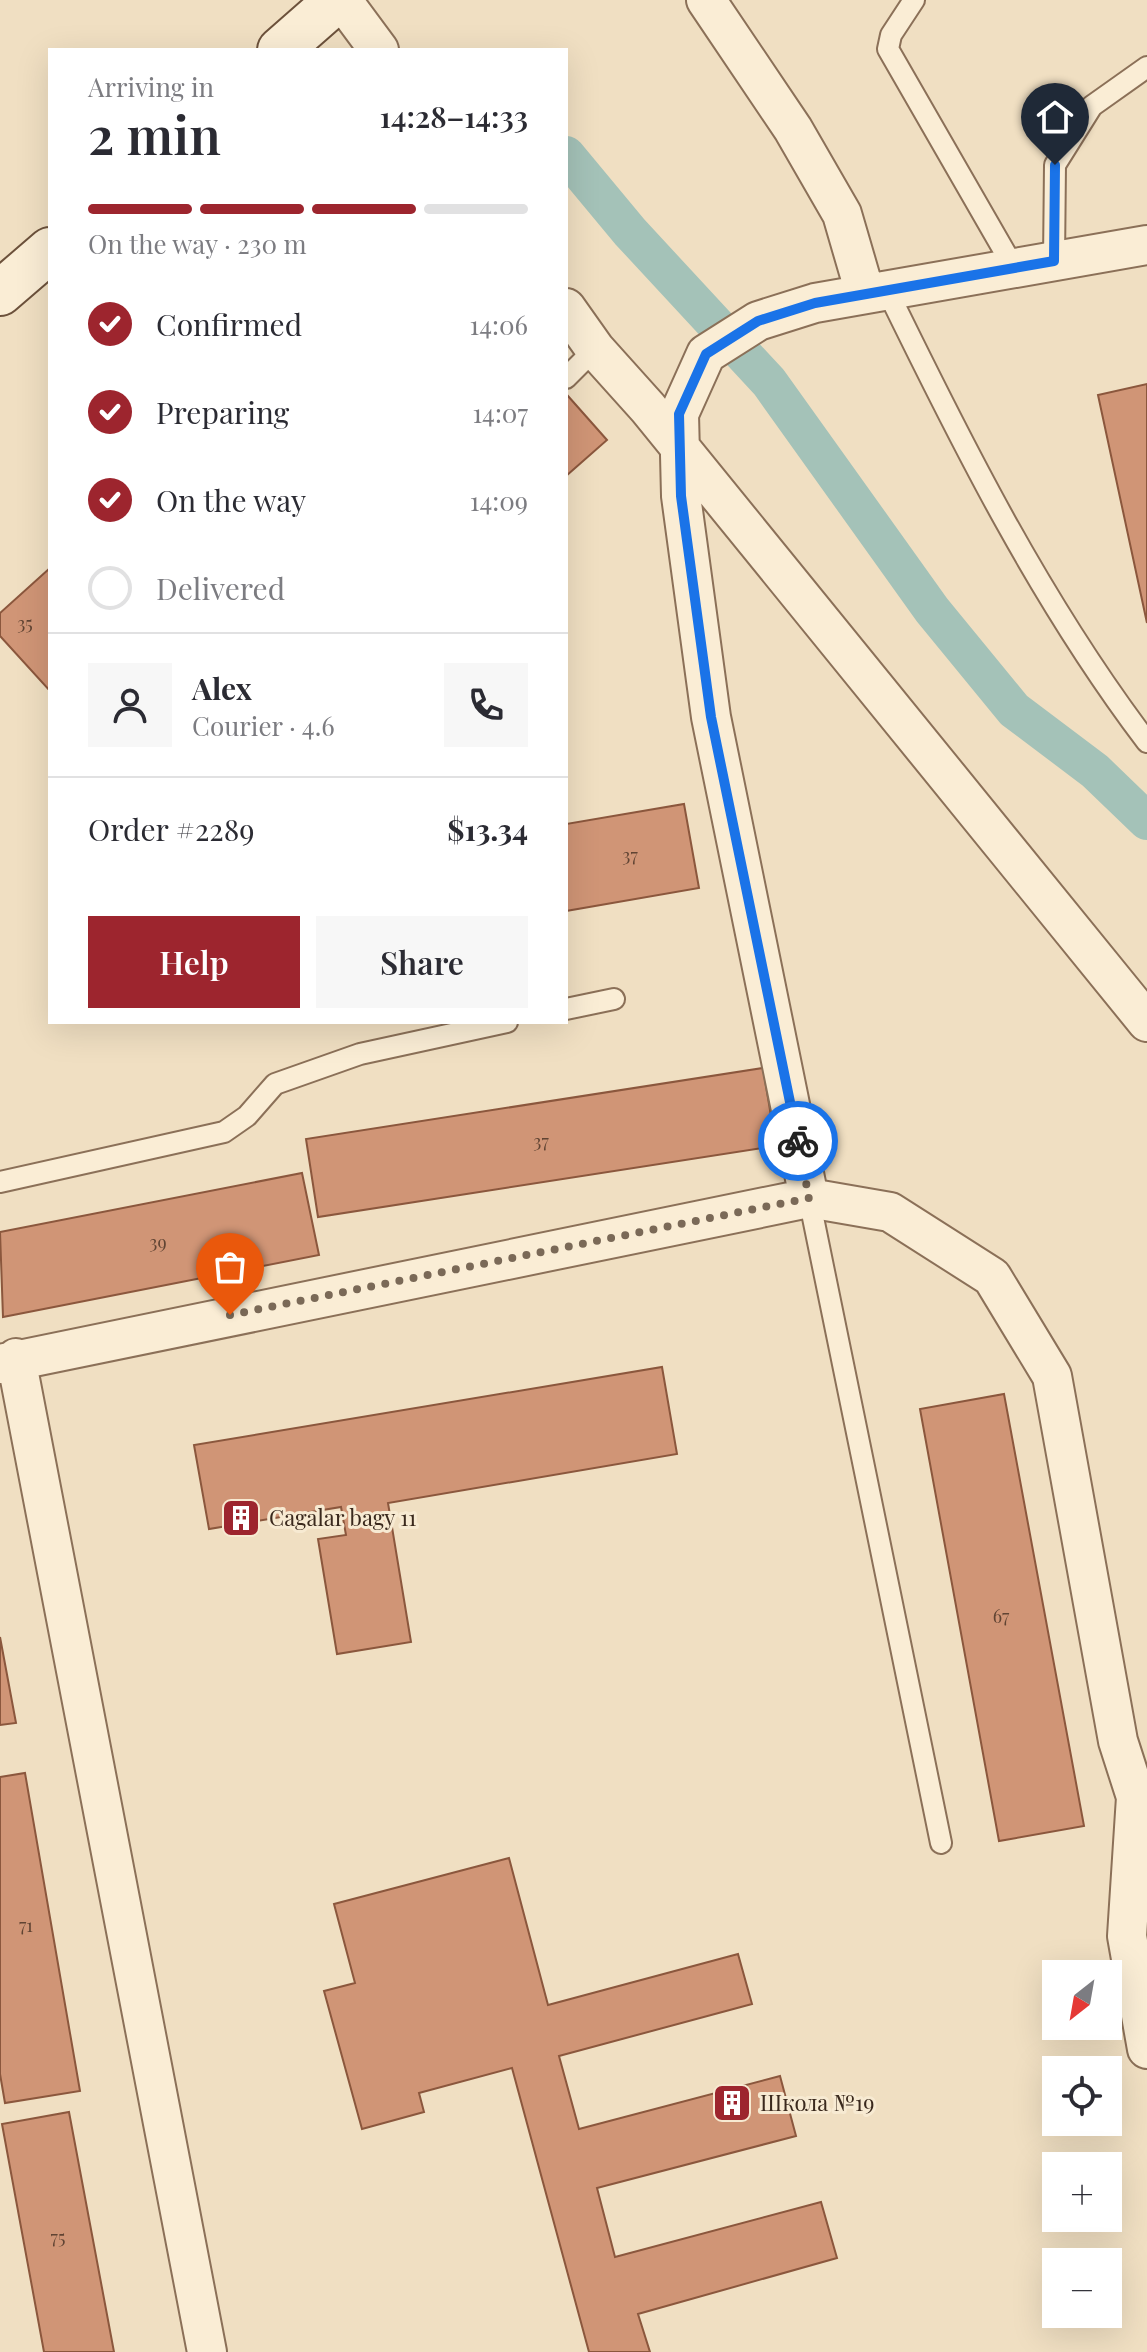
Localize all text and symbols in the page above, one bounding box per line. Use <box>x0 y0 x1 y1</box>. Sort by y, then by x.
text: Arriving in <box>88 69 214 104</box>
pin <box>1021 83 1089 165</box>
icon: home <box>1033 95 1077 139</box>
text: 14:28–14:33 <box>380 96 528 136</box>
text: 2 min <box>88 99 221 168</box>
text: On the way · 230 m <box>88 226 307 261</box>
icon: check <box>88 302 132 346</box>
text: Confirmed <box>156 304 302 344</box>
text: 14:06 <box>470 307 528 342</box>
icon: check <box>88 390 132 434</box>
text: Preparing <box>156 392 289 432</box>
text: 14:07 <box>472 395 528 430</box>
icon: check <box>88 478 132 522</box>
text: On the way <box>156 480 306 520</box>
text: 14:09 <box>470 483 528 518</box>
text: Delivered <box>156 568 285 608</box>
house number: 35 <box>17 611 33 635</box>
button: person <box>88 663 172 747</box>
button: phone <box>444 663 528 747</box>
text: Alex <box>192 668 252 708</box>
text: Courier · 4.6 <box>192 708 335 743</box>
text: Order #2289 <box>88 809 255 849</box>
text: $13.34 <box>447 809 528 849</box>
house number: 37 <box>622 843 638 867</box>
button: Help <box>88 916 300 1008</box>
button: Share <box>316 916 528 1008</box>
courier <box>758 1101 838 1181</box>
icon: bike <box>776 1119 820 1163</box>
house number: 37 <box>533 1129 549 1153</box>
house number: 39 <box>149 1230 167 1254</box>
pin <box>196 1233 264 1315</box>
icon: bag <box>208 1245 252 1289</box>
building icon: Cagalar bagy 11 <box>220 1497 262 1539</box>
place label: Cagalar bagy 11 <box>269 1502 417 1532</box>
house number: 67 <box>993 1604 1010 1628</box>
house number: 71 <box>19 1913 33 1937</box>
north arrow <box>1042 1960 1122 2040</box>
map controls <box>1042 1960 1122 2328</box>
button: locate <box>1042 2056 1122 2136</box>
building icon: Школа №19 <box>711 2082 753 2124</box>
place label: Школа №19 <box>760 2087 874 2117</box>
button: + <box>1042 2152 1122 2232</box>
house number: 75 <box>51 2225 65 2249</box>
button: − <box>1042 2248 1122 2328</box>

